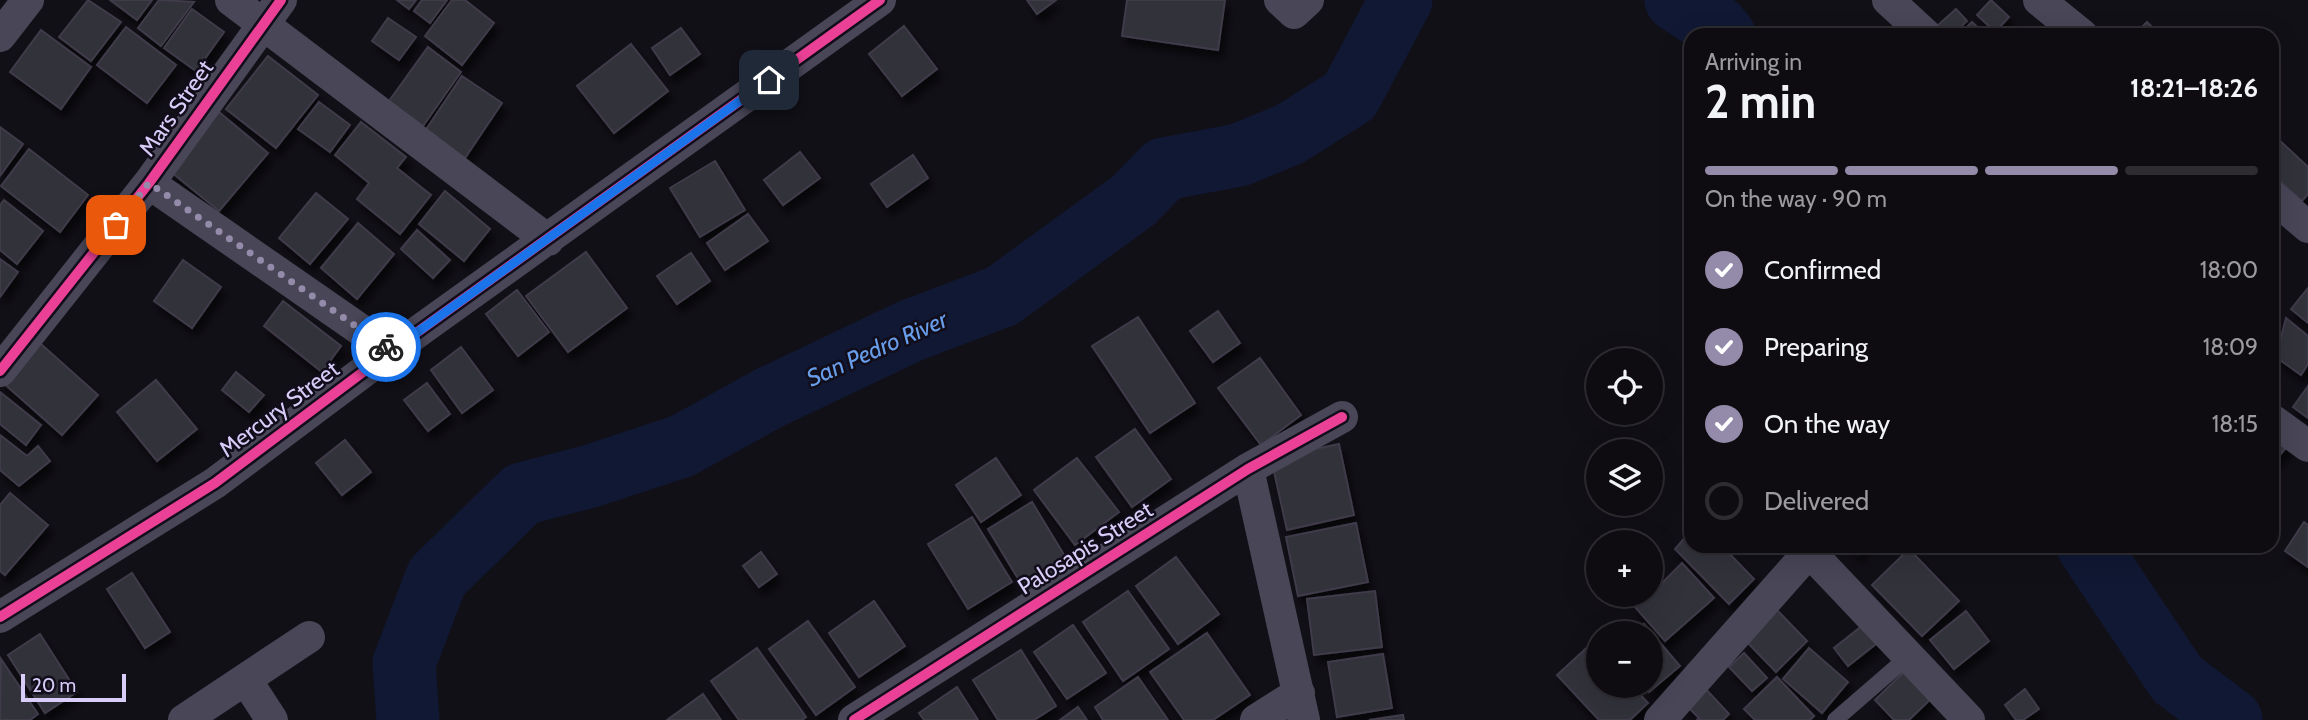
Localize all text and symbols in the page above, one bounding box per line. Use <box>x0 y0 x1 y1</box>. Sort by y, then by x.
text: Arriving in <box>1705 48 1802 76</box>
pin <box>739 50 799 110</box>
street label: Mars Street <box>133 54 219 161</box>
icon: home <box>750 61 788 99</box>
text: 18:21–18:26 <box>2130 72 2258 104</box>
text: 2 min <box>1705 74 1816 130</box>
text: On the way · 90 m <box>1705 185 1887 213</box>
pin <box>86 195 146 255</box>
icon: bag <box>97 206 135 244</box>
icon: check <box>1705 251 1743 289</box>
text: Confirmed <box>1764 254 1881 286</box>
text: 18:00 <box>2200 256 2258 284</box>
water label: San Pedro River <box>802 304 953 393</box>
courier <box>351 312 421 382</box>
icon: bike <box>367 328 405 366</box>
icon: check <box>1705 328 1743 366</box>
text: Preparing <box>1764 331 1868 363</box>
text: 18:09 <box>2203 333 2258 361</box>
map controls <box>1586 348 1663 698</box>
button: locate <box>1586 348 1663 425</box>
street label: Mercury Street <box>214 355 345 463</box>
icon: check <box>1705 405 1743 443</box>
text: On the way <box>1764 408 1890 440</box>
text: 18:15 <box>2212 410 2258 438</box>
button: layers <box>1586 439 1663 516</box>
text: Delivered <box>1764 485 1869 517</box>
street label: Palosapis Street <box>1012 495 1158 601</box>
button: + <box>1586 530 1663 607</box>
button: − <box>1586 621 1663 698</box>
scale bar <box>21 671 126 703</box>
text: 20 m <box>32 674 76 697</box>

